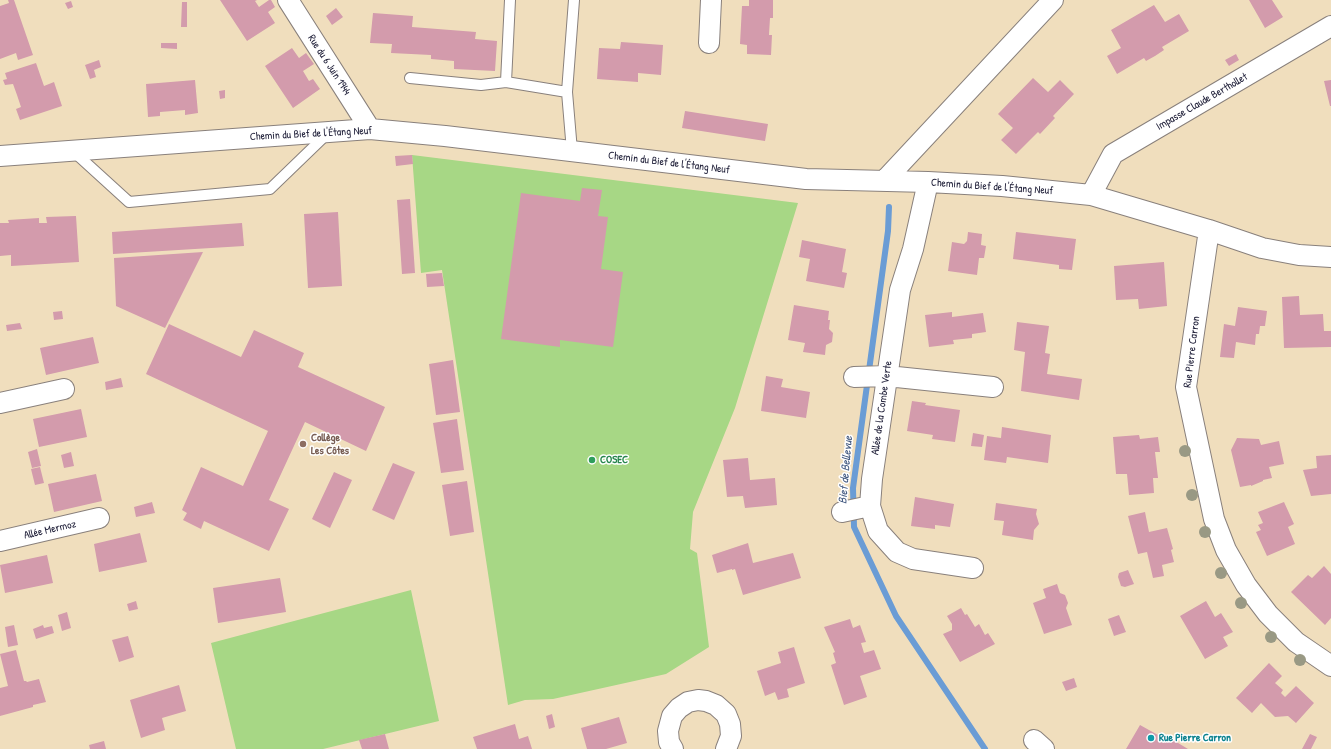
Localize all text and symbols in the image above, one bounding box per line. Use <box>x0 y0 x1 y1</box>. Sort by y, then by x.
street label: Rue du 6 Juin 1944 <box>305 32 353 98</box>
street label: Impasse Claude Berthollet <box>1154 70 1250 134</box>
street label: Chemin du Bief de l'Étang Neuf <box>250 124 372 144</box>
street label: Chemin du Bief de l'Étang Neuf <box>607 149 731 177</box>
street label: Chemin du Bief de l'Étang Neuf <box>930 176 1054 198</box>
street label: Rue Pierre Carron <box>1181 315 1203 389</box>
street label: Allée de la Combe Verte <box>869 360 895 456</box>
place label: Collège Les Côtes <box>311 431 349 457</box>
water label: Bief de Bellevue <box>836 435 856 505</box>
marker: Collège Les Côtes <box>298 439 308 449</box>
place label: COSEC <box>600 453 628 467</box>
marker: COSEC <box>587 455 597 465</box>
street label: Allée Mermoz <box>23 518 77 542</box>
place label: Rue Pierre Carron <box>1159 731 1231 745</box>
marker: Rue Pierre Carron <box>1146 733 1156 743</box>

